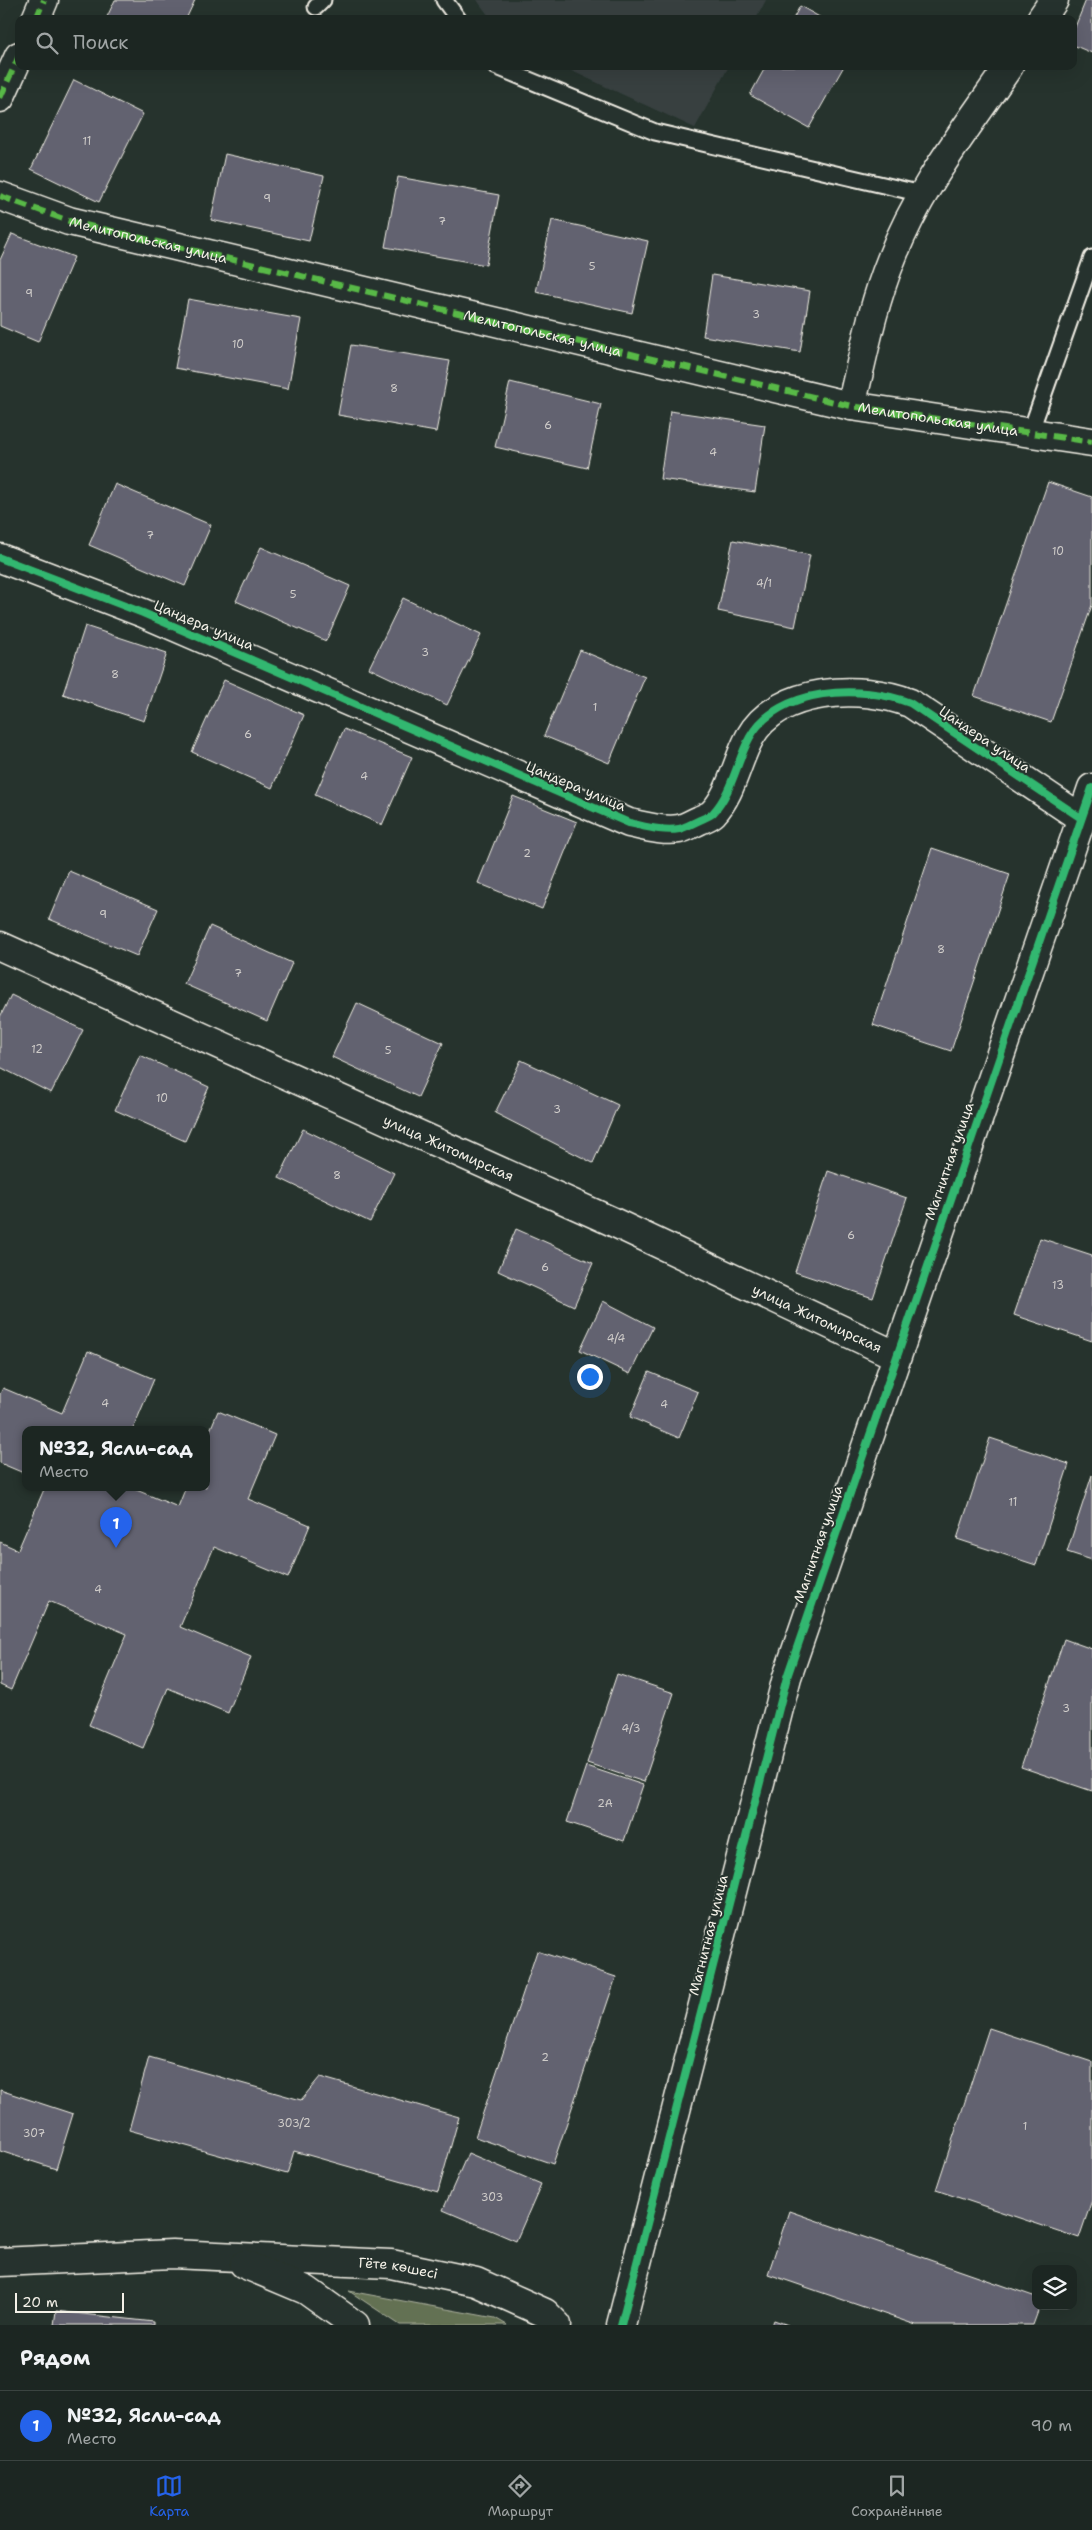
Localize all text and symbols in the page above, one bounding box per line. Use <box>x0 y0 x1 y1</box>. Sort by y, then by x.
search box <box>15 15 1077 70</box>
icon: search <box>33 29 61 57</box>
text: Поиск <box>73 30 128 55</box>
house number: 11 <box>83 134 91 149</box>
house number: 9 <box>263 191 271 206</box>
street label: Мелитопольская улица <box>68 212 229 267</box>
house number: 7 <box>438 214 446 229</box>
house number: 5 <box>589 259 596 274</box>
house number: 9 <box>25 286 33 301</box>
street label: Мелитопольская улица <box>462 306 624 360</box>
house number: 3 <box>752 307 760 322</box>
house number: 10 <box>232 337 244 352</box>
house number: 8 <box>390 381 398 396</box>
street label: Мелитопольская улица <box>857 398 1020 440</box>
house number: 6 <box>544 418 552 433</box>
house number: 4 <box>709 445 717 460</box>
house number: 7 <box>146 528 154 543</box>
house number: 10 <box>1052 544 1064 559</box>
house number: 4/1 <box>756 576 772 591</box>
house number: 5 <box>290 587 297 602</box>
street label: Цандера улица <box>151 596 257 654</box>
house number: 3 <box>421 645 429 660</box>
house number: 8 <box>111 667 119 682</box>
house number: 1 <box>593 700 597 715</box>
street label: Цандера улица <box>936 702 1035 777</box>
house number: 6 <box>244 727 252 742</box>
street label: Цандера улица <box>523 757 629 815</box>
house number: 4 <box>360 769 368 784</box>
house number: 2 <box>523 846 531 861</box>
house number: 9 <box>99 907 107 922</box>
house number: 8 <box>937 942 945 957</box>
house number: 7 <box>234 966 242 981</box>
house number: 12 <box>31 1042 43 1057</box>
house number: 5 <box>385 1043 392 1058</box>
house number: 10 <box>156 1091 168 1106</box>
street label: Магнитная улица <box>920 1099 978 1222</box>
house number: 3 <box>553 1102 561 1117</box>
street label: улица Житомирская <box>381 1111 517 1185</box>
house number: 8 <box>333 1168 341 1183</box>
house number: 6 <box>847 1228 855 1243</box>
house number: 6 <box>541 1260 549 1275</box>
house number: 13 <box>1052 1278 1064 1293</box>
street label: улица Житомирская <box>749 1280 885 1357</box>
house number: 4/4 <box>607 1331 626 1346</box>
your location <box>577 1364 603 1390</box>
house number: 4 <box>101 1396 109 1411</box>
house number: 4 <box>660 1397 668 1412</box>
popup <box>22 1426 210 1491</box>
text: №32, Ясли-сад <box>39 1436 193 1461</box>
text: Место <box>39 1461 89 1482</box>
street label: Магнитная улица <box>789 1482 847 1605</box>
house number: 11 <box>1009 1495 1017 1510</box>
pin: 1 <box>100 1507 132 1548</box>
house number: 4 <box>94 1582 102 1597</box>
house number: 3 <box>1062 1701 1070 1716</box>
house number: 4/3 <box>621 1721 641 1736</box>
house number: 2А <box>597 1796 613 1811</box>
street label: Магнитная улица <box>684 1873 732 1997</box>
house number: 2 <box>541 2050 549 2065</box>
house number: 303/2 <box>277 2116 311 2131</box>
house number: 1 <box>1023 2119 1027 2134</box>
house number: 307 <box>23 2126 45 2141</box>
house number: 303 <box>481 2190 503 2205</box>
street label: Гёте көшесі <box>358 2254 440 2283</box>
map controls <box>1032 2265 1077 2310</box>
button: layers <box>1032 2265 1077 2310</box>
scale bar <box>15 2290 124 2313</box>
text: 20 m <box>22 2293 58 2311</box>
text: Рядом <box>20 2344 90 2372</box>
text: №32, Ясли-сад <box>67 2403 221 2428</box>
text: 1 <box>32 2415 40 2436</box>
text: 90 m <box>1031 2415 1072 2436</box>
text: Место <box>67 2428 117 2449</box>
tab: Карта <box>149 2472 189 2520</box>
tab: Маршрут <box>488 2472 553 2520</box>
tab: Сохранённые <box>851 2472 943 2520</box>

